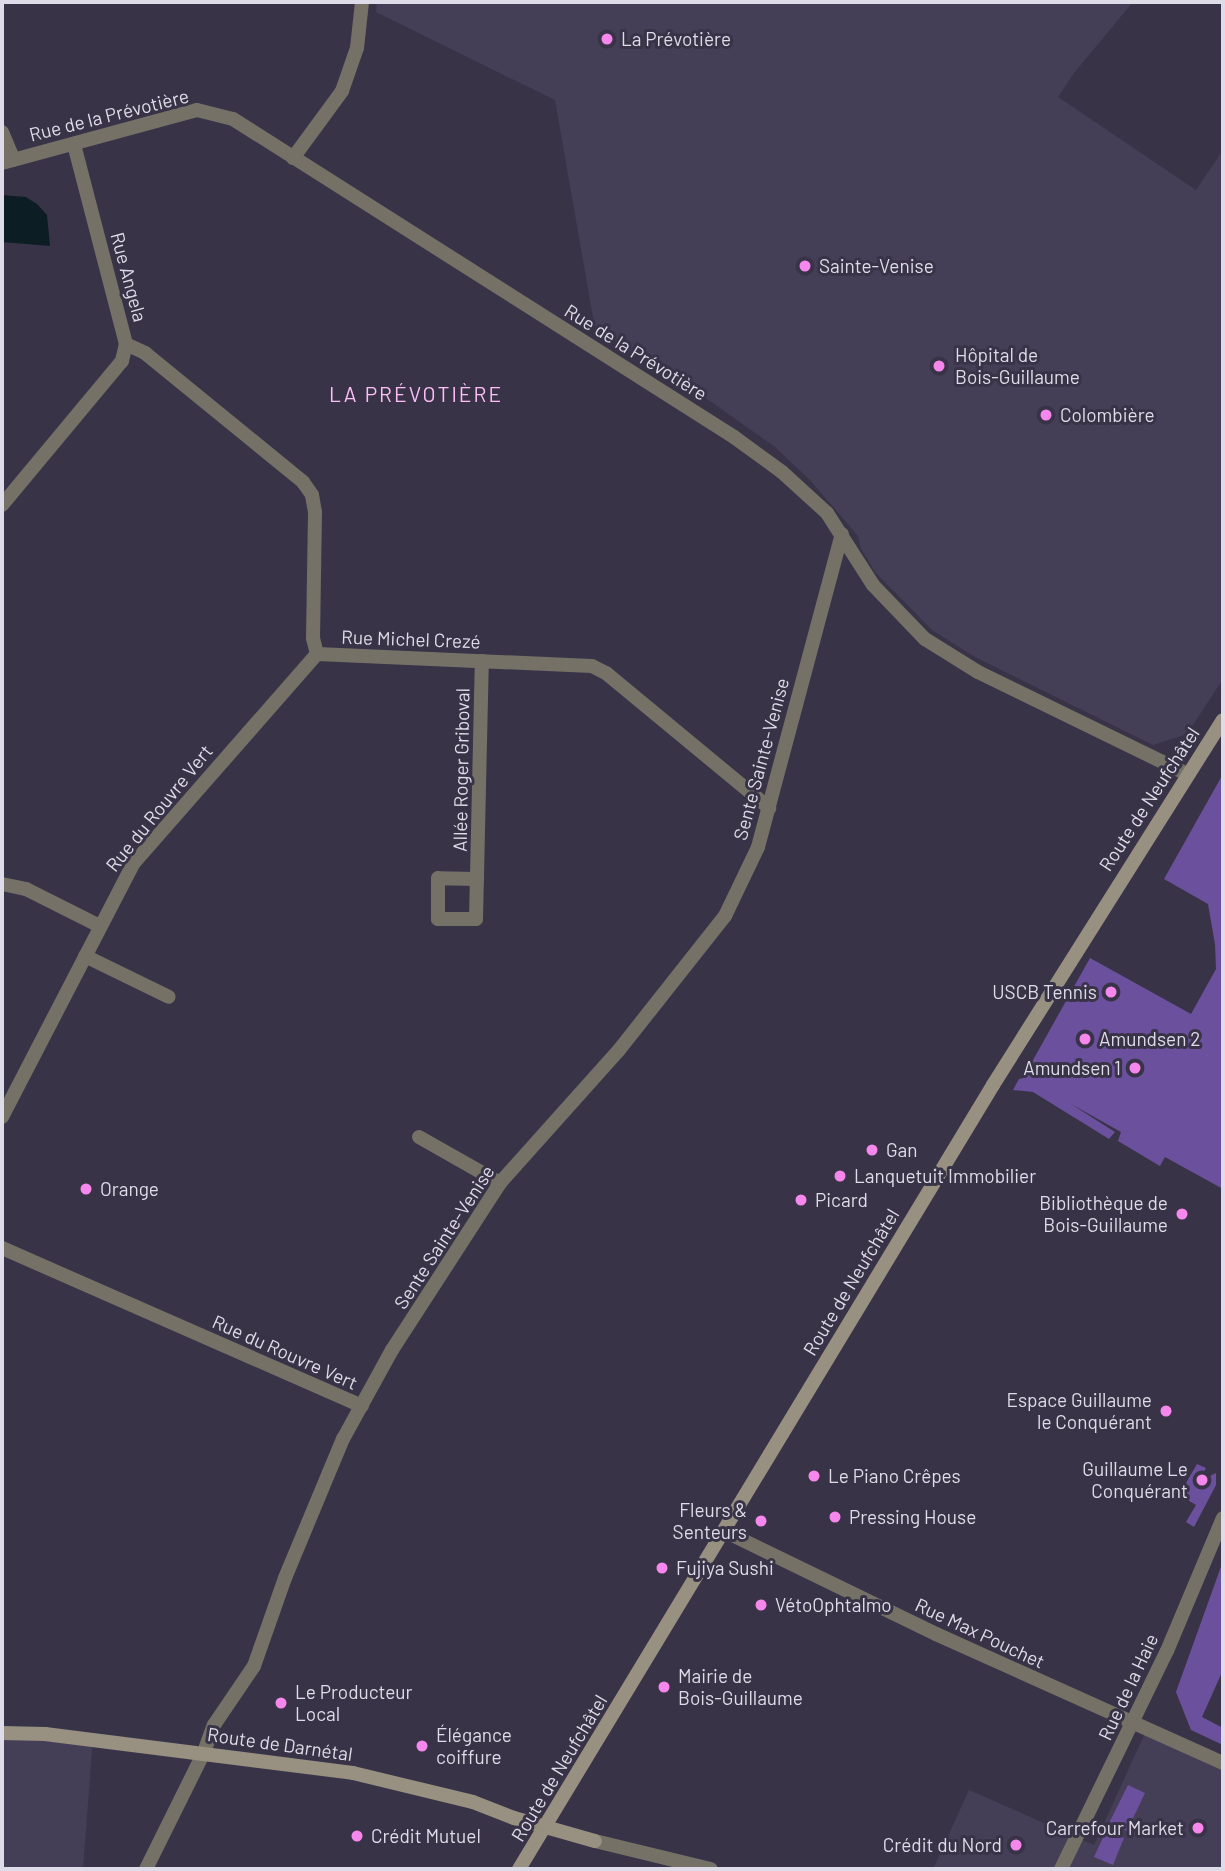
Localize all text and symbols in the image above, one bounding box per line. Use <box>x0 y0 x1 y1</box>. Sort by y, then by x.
place label: La Prévotière <box>621 28 731 50</box>
marker: La Prévotière <box>599 31 615 47</box>
street label: Rue de la Prévotière <box>27 84 191 146</box>
street label: Rue Angela <box>106 230 152 324</box>
place label: Sainte-Venise <box>819 255 934 277</box>
marker: Sainte-Venise <box>797 258 813 274</box>
street label: Rue de la Prévotière <box>561 299 711 405</box>
place label: Hôpital de Bois-Guillaume <box>955 344 1080 388</box>
marker: Hôpital de Bois-Guillaume <box>929 356 949 376</box>
district label: LA PRÉVOTIÈRE <box>331 381 501 407</box>
place label: Colombière <box>1060 404 1155 426</box>
marker: Colombière <box>1038 407 1054 423</box>
street label: Rue Michel Crezé <box>341 625 481 653</box>
street label: Sente Sainte-Venise <box>728 675 794 843</box>
street label: Allée Roger Griboval <box>448 688 474 852</box>
street label: Route de Neufchâtel <box>1094 723 1204 875</box>
street label: Rue du Rouvre Vert <box>101 740 217 876</box>
place label: USCB Tennis <box>992 981 1097 1003</box>
marker: USCB Tennis <box>1103 984 1119 1000</box>
place label: Amundsen 2 <box>1099 1028 1200 1050</box>
marker: Amundsen 2 <box>1077 1031 1093 1047</box>
place label: Amundsen 1 <box>1023 1057 1121 1079</box>
marker: Amundsen 1 <box>1127 1060 1143 1076</box>
place label: Gan <box>886 1139 917 1161</box>
marker: Gan <box>864 1142 880 1158</box>
street label: Sente Sainte-Venise <box>389 1161 499 1313</box>
place label: Lanquetuit Immobilier <box>854 1165 1036 1187</box>
marker: Lanquetuit Immobilier <box>832 1168 848 1184</box>
place label: Orange <box>100 1178 159 1200</box>
marker: Orange <box>78 1181 94 1197</box>
place label: Picard <box>815 1189 868 1211</box>
marker: Picard <box>793 1192 809 1208</box>
place label: Bibliothèque de Bois-Guillaume <box>1039 1192 1168 1236</box>
street label: Route de Neufchâtel <box>798 1205 904 1359</box>
marker: Bibliothèque de Bois-Guillaume <box>1174 1206 1190 1222</box>
street label: Rue du Rouvre Vert <box>209 1310 361 1394</box>
place label: Espace Guillaume le Conquérant <box>1006 1389 1152 1433</box>
marker: Espace Guillaume le Conquérant <box>1158 1403 1174 1419</box>
place label: Guillaume Le Conquérant <box>1082 1458 1188 1502</box>
place label: Le Piano Crêpes <box>828 1465 961 1487</box>
marker: Le Piano Crêpes <box>806 1468 822 1484</box>
marker: Guillaume Le Conquérant <box>1194 1472 1210 1488</box>
place label: Fleurs & Senteurs <box>673 1499 747 1543</box>
place label: Pressing House <box>849 1506 976 1528</box>
marker: Pressing House <box>827 1509 843 1525</box>
marker: Fleurs & Senteurs <box>753 1513 769 1529</box>
place label: Fujiya Sushi <box>676 1557 774 1579</box>
marker: Fujiya Sushi <box>654 1560 670 1576</box>
street label: Rue Max Pouchet <box>912 1593 1048 1673</box>
place label: VétoOphtalmo <box>775 1594 892 1616</box>
marker: VétoOphtalmo <box>753 1597 769 1613</box>
street label: Rue de la Haie <box>1093 1630 1163 1744</box>
place label: Mairie de Bois-Guillaume <box>678 1665 803 1709</box>
marker: Mairie de Bois-Guillaume <box>656 1679 672 1695</box>
place label: Le Producteur Local <box>295 1681 412 1725</box>
street label: Route de Neufchâtel <box>506 1691 612 1845</box>
marker: Le Producteur Local <box>273 1695 289 1711</box>
street label: Route de Darnétal <box>206 1723 354 1765</box>
place label: Élégance coiffure <box>436 1724 512 1768</box>
marker: Élégance coiffure <box>414 1738 430 1754</box>
place label: Carrefour Market <box>1046 1817 1184 1839</box>
marker: Carrefour Market <box>1190 1820 1206 1836</box>
place label: Crédit Mutuel <box>371 1825 481 1847</box>
marker: Crédit Mutuel <box>349 1828 365 1844</box>
place label: Crédit du Nord <box>883 1834 1002 1856</box>
marker: Crédit du Nord <box>1008 1837 1024 1853</box>

